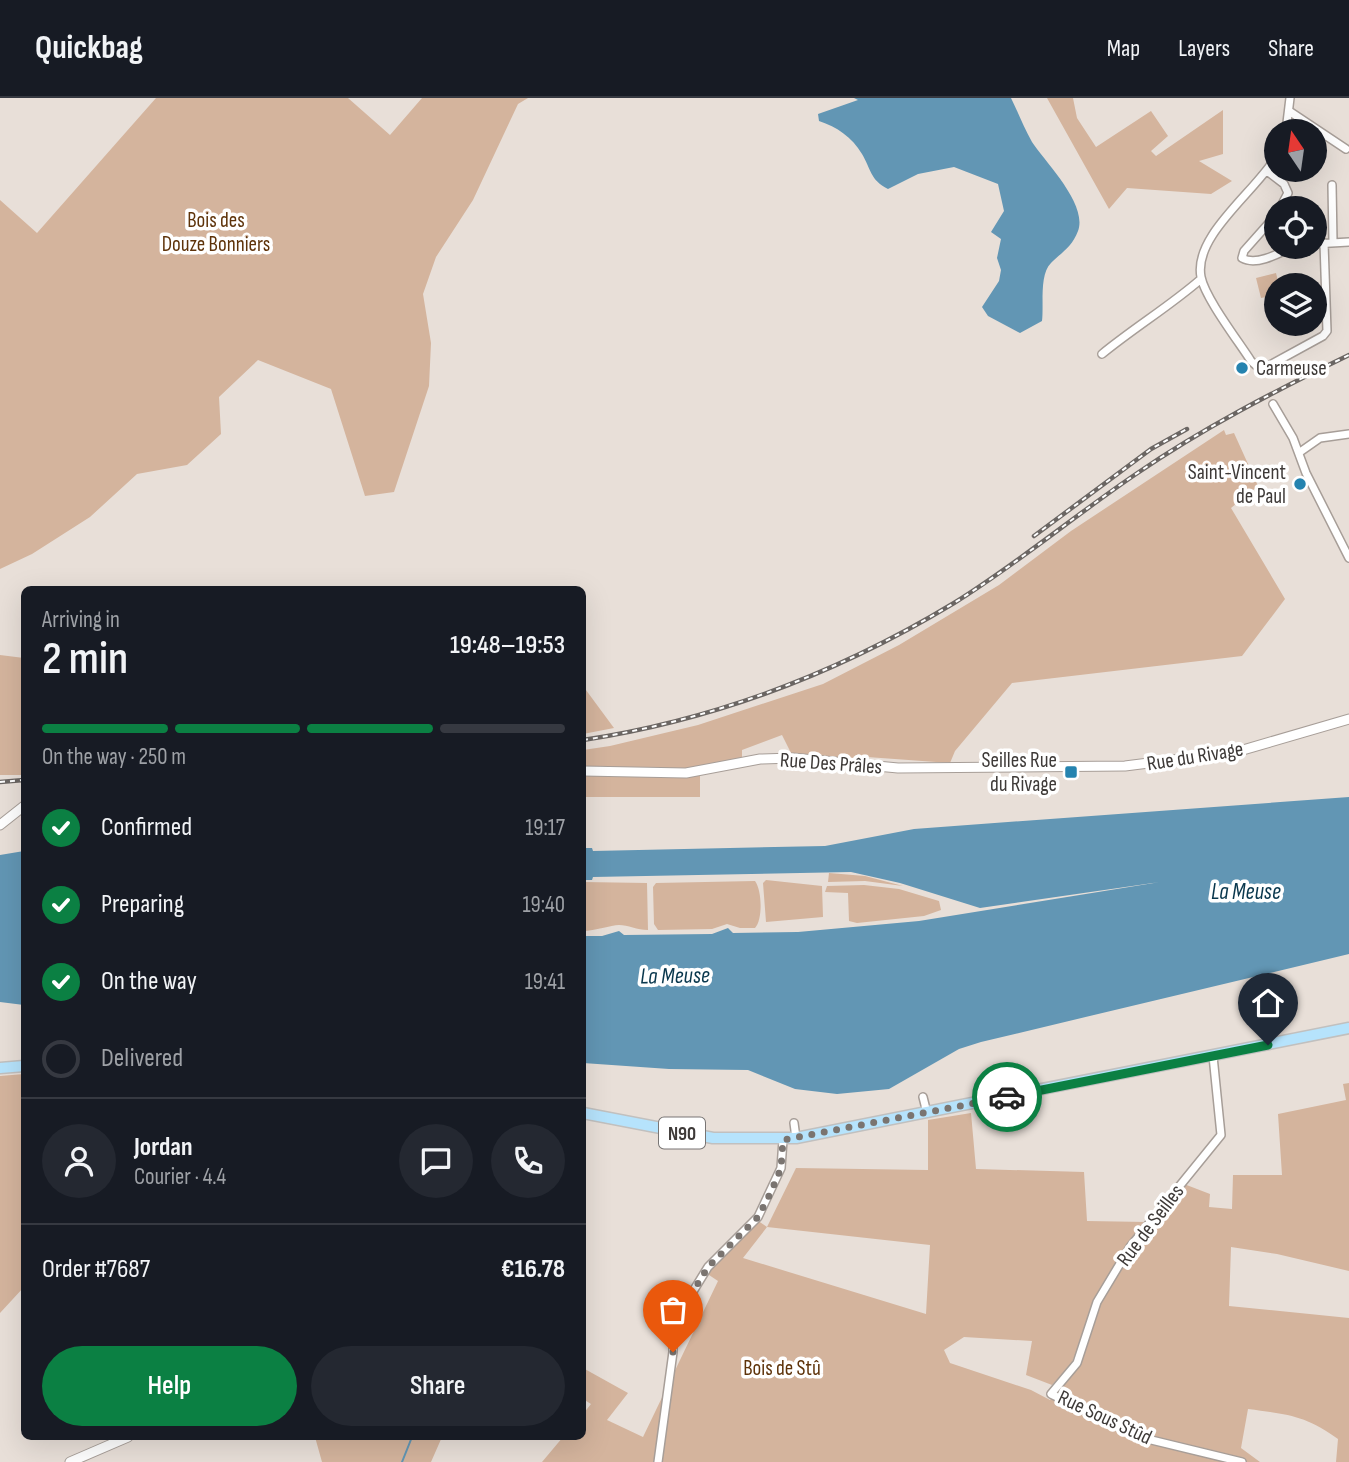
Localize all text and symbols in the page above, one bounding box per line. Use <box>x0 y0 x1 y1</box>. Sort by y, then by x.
text: Quickbag <box>35 28 143 68</box>
text: Map <box>1107 34 1140 63</box>
text: Layers <box>1178 34 1230 63</box>
text: Share <box>1268 34 1314 63</box>
north arrow <box>1264 119 1326 182</box>
map controls <box>1264 119 1327 336</box>
button: locate <box>1264 196 1327 259</box>
park label: Bois des Douze Bonniers <box>162 208 270 257</box>
button: layers <box>1264 273 1327 336</box>
place label: Carmeuse <box>1256 356 1327 381</box>
marker: Carmeuse <box>1234 360 1250 376</box>
place label: Saint-Vincent de Paul <box>1188 460 1286 509</box>
marker: Saint-Vincent de Paul <box>1292 476 1308 492</box>
text: Arriving in <box>42 606 120 634</box>
text: 19:48–19:53 <box>450 630 565 661</box>
text: 2 min <box>42 632 128 687</box>
street label: Rue du Rivage <box>1145 737 1245 776</box>
text: On the way · 250 m <box>42 743 186 771</box>
street label: Rue Des Prâles <box>779 747 883 780</box>
place label: Seilles Rue du Rivage <box>982 748 1057 797</box>
marker: Seilles Rue du Rivage <box>1063 764 1079 780</box>
icon: check <box>42 809 80 847</box>
text: Confirmed <box>101 812 192 843</box>
text: 19:17 <box>525 814 565 842</box>
water label: La Meuse <box>1211 878 1281 906</box>
icon: check <box>42 886 80 924</box>
text: Preparing <box>101 889 184 920</box>
text: 19:40 <box>523 891 565 919</box>
water label: La Meuse <box>640 961 710 991</box>
icon: check <box>42 963 80 1001</box>
text: On the way <box>101 966 197 997</box>
text: 19:41 <box>525 968 565 996</box>
pin <box>1238 973 1298 1045</box>
icon: home <box>1249 984 1287 1022</box>
text: Delivered <box>101 1043 183 1074</box>
courier <box>972 1062 1042 1132</box>
icon: car <box>988 1078 1026 1116</box>
road number: N90 <box>659 1118 705 1148</box>
button: person <box>42 1124 116 1198</box>
button: chat <box>399 1124 473 1198</box>
button: phone <box>491 1124 565 1198</box>
text: Jordan <box>134 1132 192 1163</box>
text: Courier · 4.4 <box>134 1163 226 1191</box>
street label: Rue de Seilles <box>1112 1179 1189 1271</box>
text: Order #7687 <box>42 1254 150 1285</box>
text: €16.78 <box>501 1254 565 1285</box>
pin <box>643 1280 703 1352</box>
icon: bag <box>654 1291 692 1329</box>
button: Help <box>42 1346 297 1426</box>
button: Share <box>311 1346 565 1426</box>
park label: Bois de Stû <box>743 1356 821 1381</box>
street label: Rue Sous Stûd <box>1054 1385 1156 1450</box>

